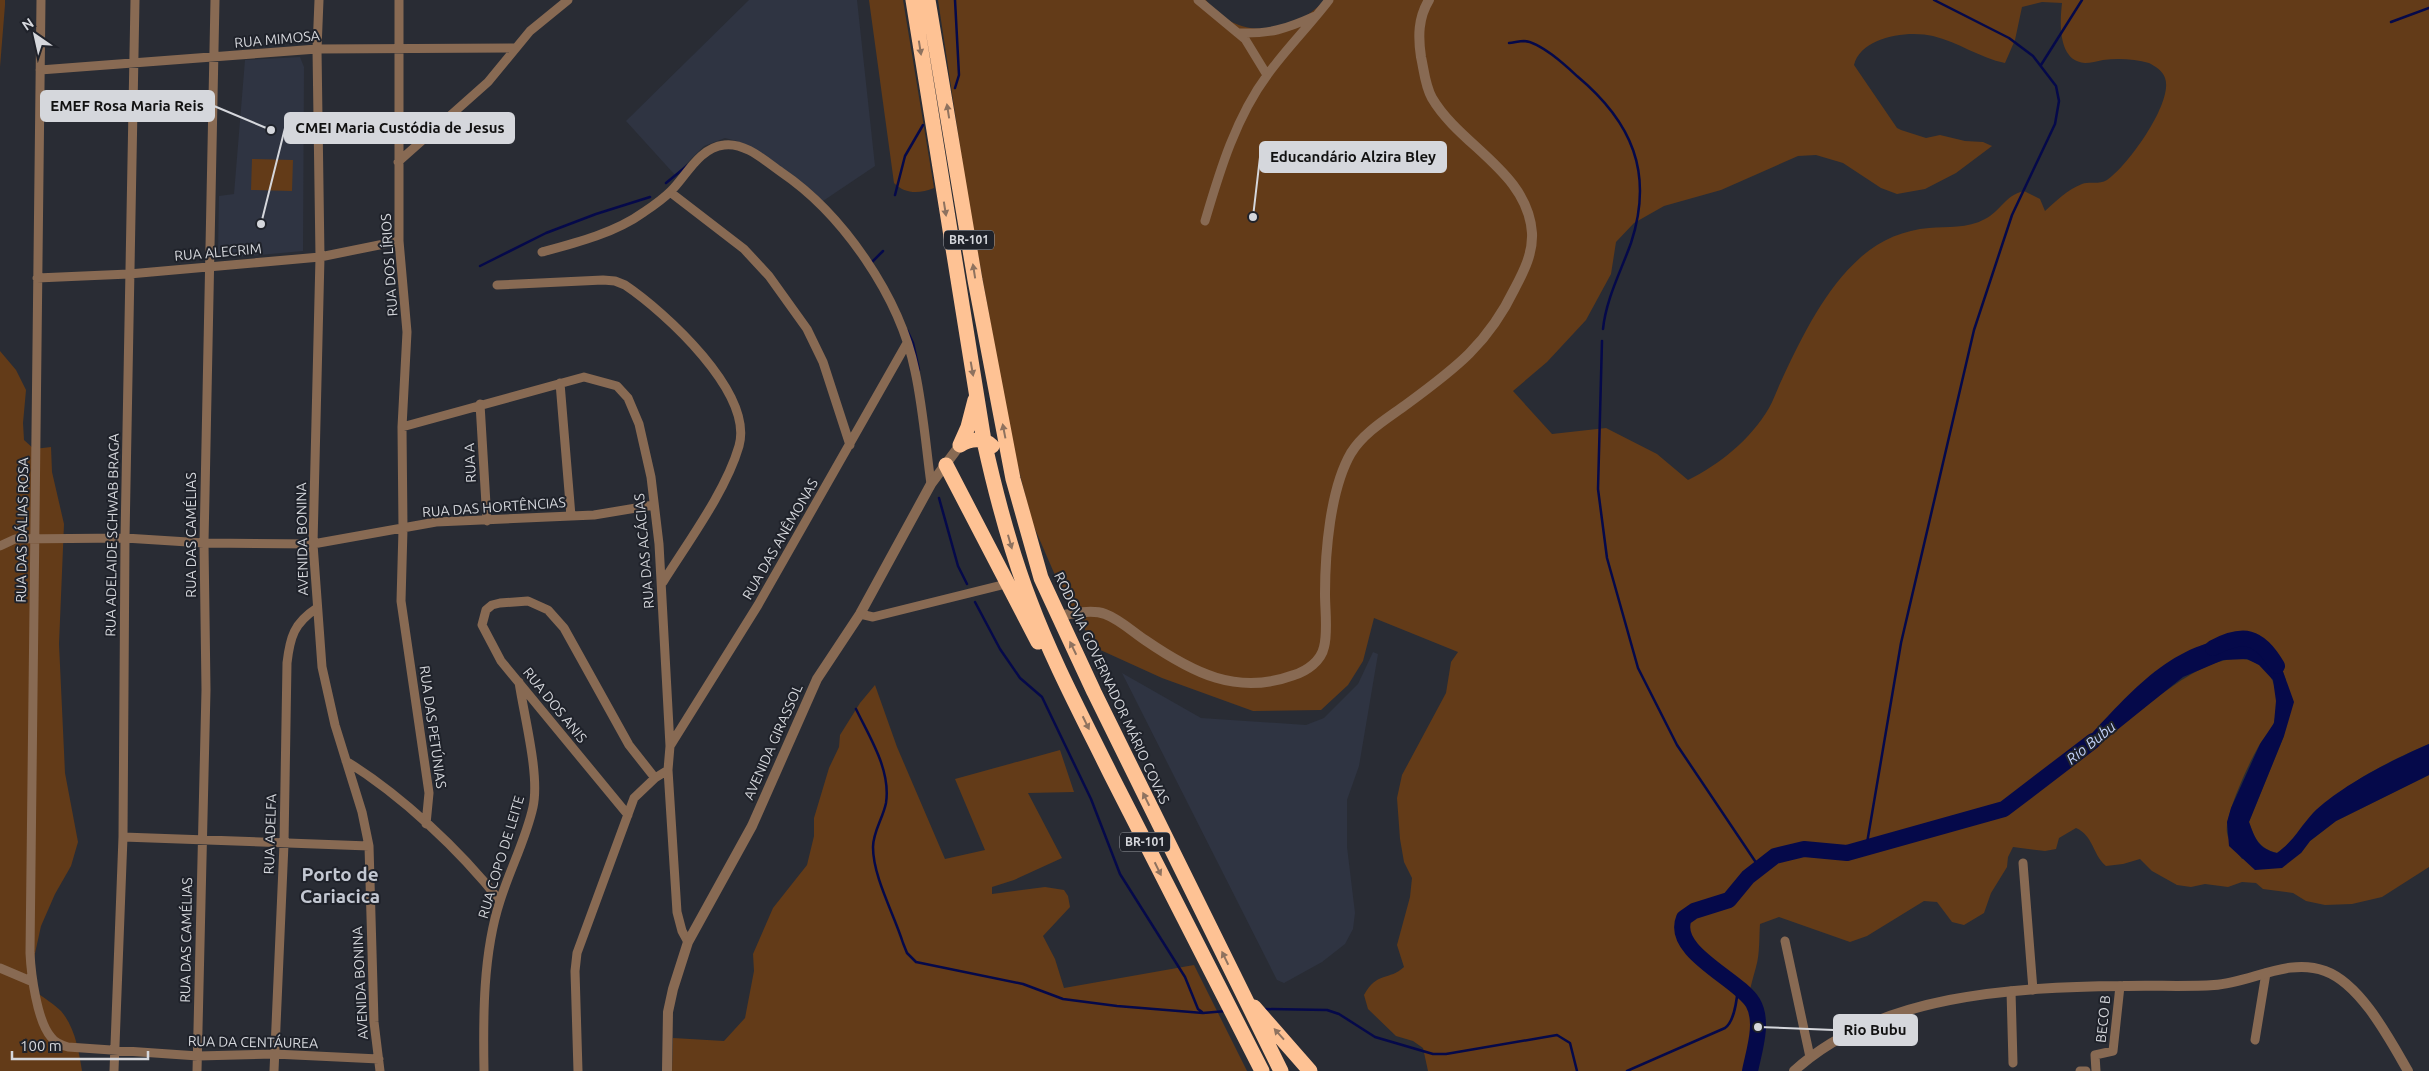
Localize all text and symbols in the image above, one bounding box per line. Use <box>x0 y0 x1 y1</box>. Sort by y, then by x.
north arrow <box>10 10 60 60</box>
text: N <box>19 15 37 34</box>
street label: RUA MIMOSA <box>234 27 320 51</box>
one-way arrow <box>917 41 925 57</box>
callout: EMEF Rosa Maria Reis <box>41 91 214 121</box>
text: EMEF Rosa Maria Reis <box>50 97 204 114</box>
one-way arrow <box>943 102 951 118</box>
callout: CMEI Maria Custódia de Jesus <box>285 113 514 143</box>
text: CMEI Maria Custódia de Jesus <box>295 119 505 136</box>
callout: Educandário Alzira Bley <box>1260 142 1446 172</box>
text: Educandário Alzira Bley <box>1270 148 1436 165</box>
one-way arrow <box>942 201 950 217</box>
street label: RUA DOS LÍRIOS <box>376 213 401 317</box>
road number: BR-101 <box>944 230 994 250</box>
street label: RUA ALECRIM <box>174 240 262 264</box>
one-way arrow <box>969 263 977 279</box>
one-way arrow <box>969 361 977 377</box>
one-way arrow <box>999 422 1007 438</box>
street label: RUA ADELAIDE SCHWAB BRAGA <box>102 433 122 637</box>
street label: RUA A <box>461 443 479 483</box>
street label: RUA DAS DÁLIAS ROSA <box>12 457 31 603</box>
street label: RUA DAS CAMÉLIAS <box>182 472 199 598</box>
street label: RUA DAS ANÊMONAS <box>738 475 821 602</box>
street label: AVENIDA BONINA <box>293 482 311 596</box>
street label: RUA DAS HORTÊNCIAS <box>422 493 566 520</box>
street label: RUA DAS ACÁCIAS <box>630 493 657 609</box>
one-way arrow <box>1007 535 1015 550</box>
street label: RODOVIA GOVERNADOR MÁRIO COVAS <box>1051 569 1174 806</box>
one-way arrow <box>1069 641 1077 655</box>
street label: RUA DAS PETÚNIAS <box>416 664 451 790</box>
street label: RUA DOS ANIS <box>520 664 590 746</box>
street label: AVENIDA GIRASSOL <box>740 682 806 802</box>
one-way arrow <box>1082 716 1090 731</box>
water label: Rio Bubu <box>2063 718 2119 768</box>
one-way arrow <box>1142 791 1151 806</box>
street label: RUA ADELFA <box>261 793 279 875</box>
street label: RUA COPO DE LEITE <box>475 794 527 920</box>
road number: BR-101 <box>1120 832 1170 852</box>
one-way arrow <box>1154 862 1162 876</box>
district label: Porto de Cariacica <box>300 863 380 907</box>
street label: RUA DAS CAMÉLIAS <box>176 877 195 1003</box>
street label: AVENIDA BONINA <box>349 926 371 1040</box>
one-way arrow <box>1220 951 1228 965</box>
street label: BECO B <box>2093 994 2113 1044</box>
callout: Rio Bubu <box>1834 1015 1917 1045</box>
text: Rio Bubu <box>1843 1021 1907 1038</box>
one-way arrow <box>1273 1027 1284 1040</box>
scale bar <box>12 1028 149 1060</box>
street label: RUA DA CENTÁUREA <box>188 1032 318 1051</box>
text: 100 m <box>20 1037 62 1054</box>

